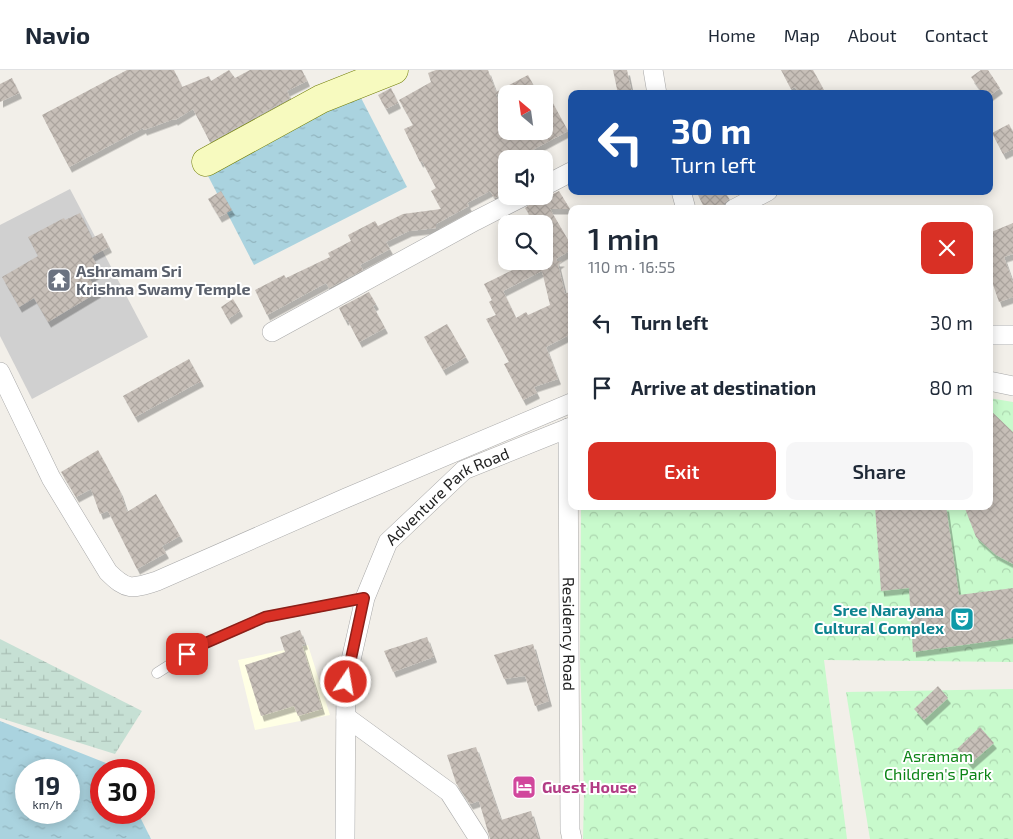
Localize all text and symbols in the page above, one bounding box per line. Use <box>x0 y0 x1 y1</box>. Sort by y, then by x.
text: Navio <box>25 20 90 49</box>
text: Home <box>708 24 756 46</box>
text: Map <box>784 24 820 46</box>
text: About <box>848 24 897 46</box>
text: Contact <box>925 24 988 46</box>
north arrow <box>498 85 552 140</box>
map controls <box>498 85 553 270</box>
text: 30 m <box>671 109 751 151</box>
icon: left <box>588 110 653 175</box>
button: sound <box>498 150 553 205</box>
text: Turn left <box>671 151 756 177</box>
button: search <box>498 215 553 270</box>
text: 1 min <box>588 220 659 256</box>
button: close <box>921 222 973 274</box>
text: 110 m · 16:55 <box>588 257 675 276</box>
place label: Ashramam Sri Krishna Swamy Temple <box>76 261 251 299</box>
temple icon: Ashramam Sri Krishna Swamy Temple <box>46 267 72 293</box>
icon: left <box>588 309 616 337</box>
text: Turn left <box>631 311 708 334</box>
text: 30 m <box>930 311 973 334</box>
icon: arrive <box>588 374 616 402</box>
text: Arrive at destination <box>631 376 816 399</box>
text: 80 m <box>929 376 973 399</box>
button: Exit <box>588 442 776 500</box>
button: Share <box>786 442 973 500</box>
street label: Adventure Park Road <box>381 443 512 548</box>
street label: Residency Road <box>560 577 579 691</box>
place label: Sree Narayana Cultural Complex <box>814 600 944 637</box>
theatre icon: Sree Narayana Cultural Complex <box>949 606 975 632</box>
pin <box>166 633 208 675</box>
icon: arrive <box>173 640 201 668</box>
position arrow <box>319 655 371 707</box>
park label: Asramam Children's Park <box>884 746 992 783</box>
speed limit sign: 30 <box>90 759 155 824</box>
text: 19 <box>35 770 60 800</box>
hotel icon: Guest House <box>511 774 537 800</box>
place label: Guest House <box>542 777 637 796</box>
text: km/h <box>33 797 62 811</box>

